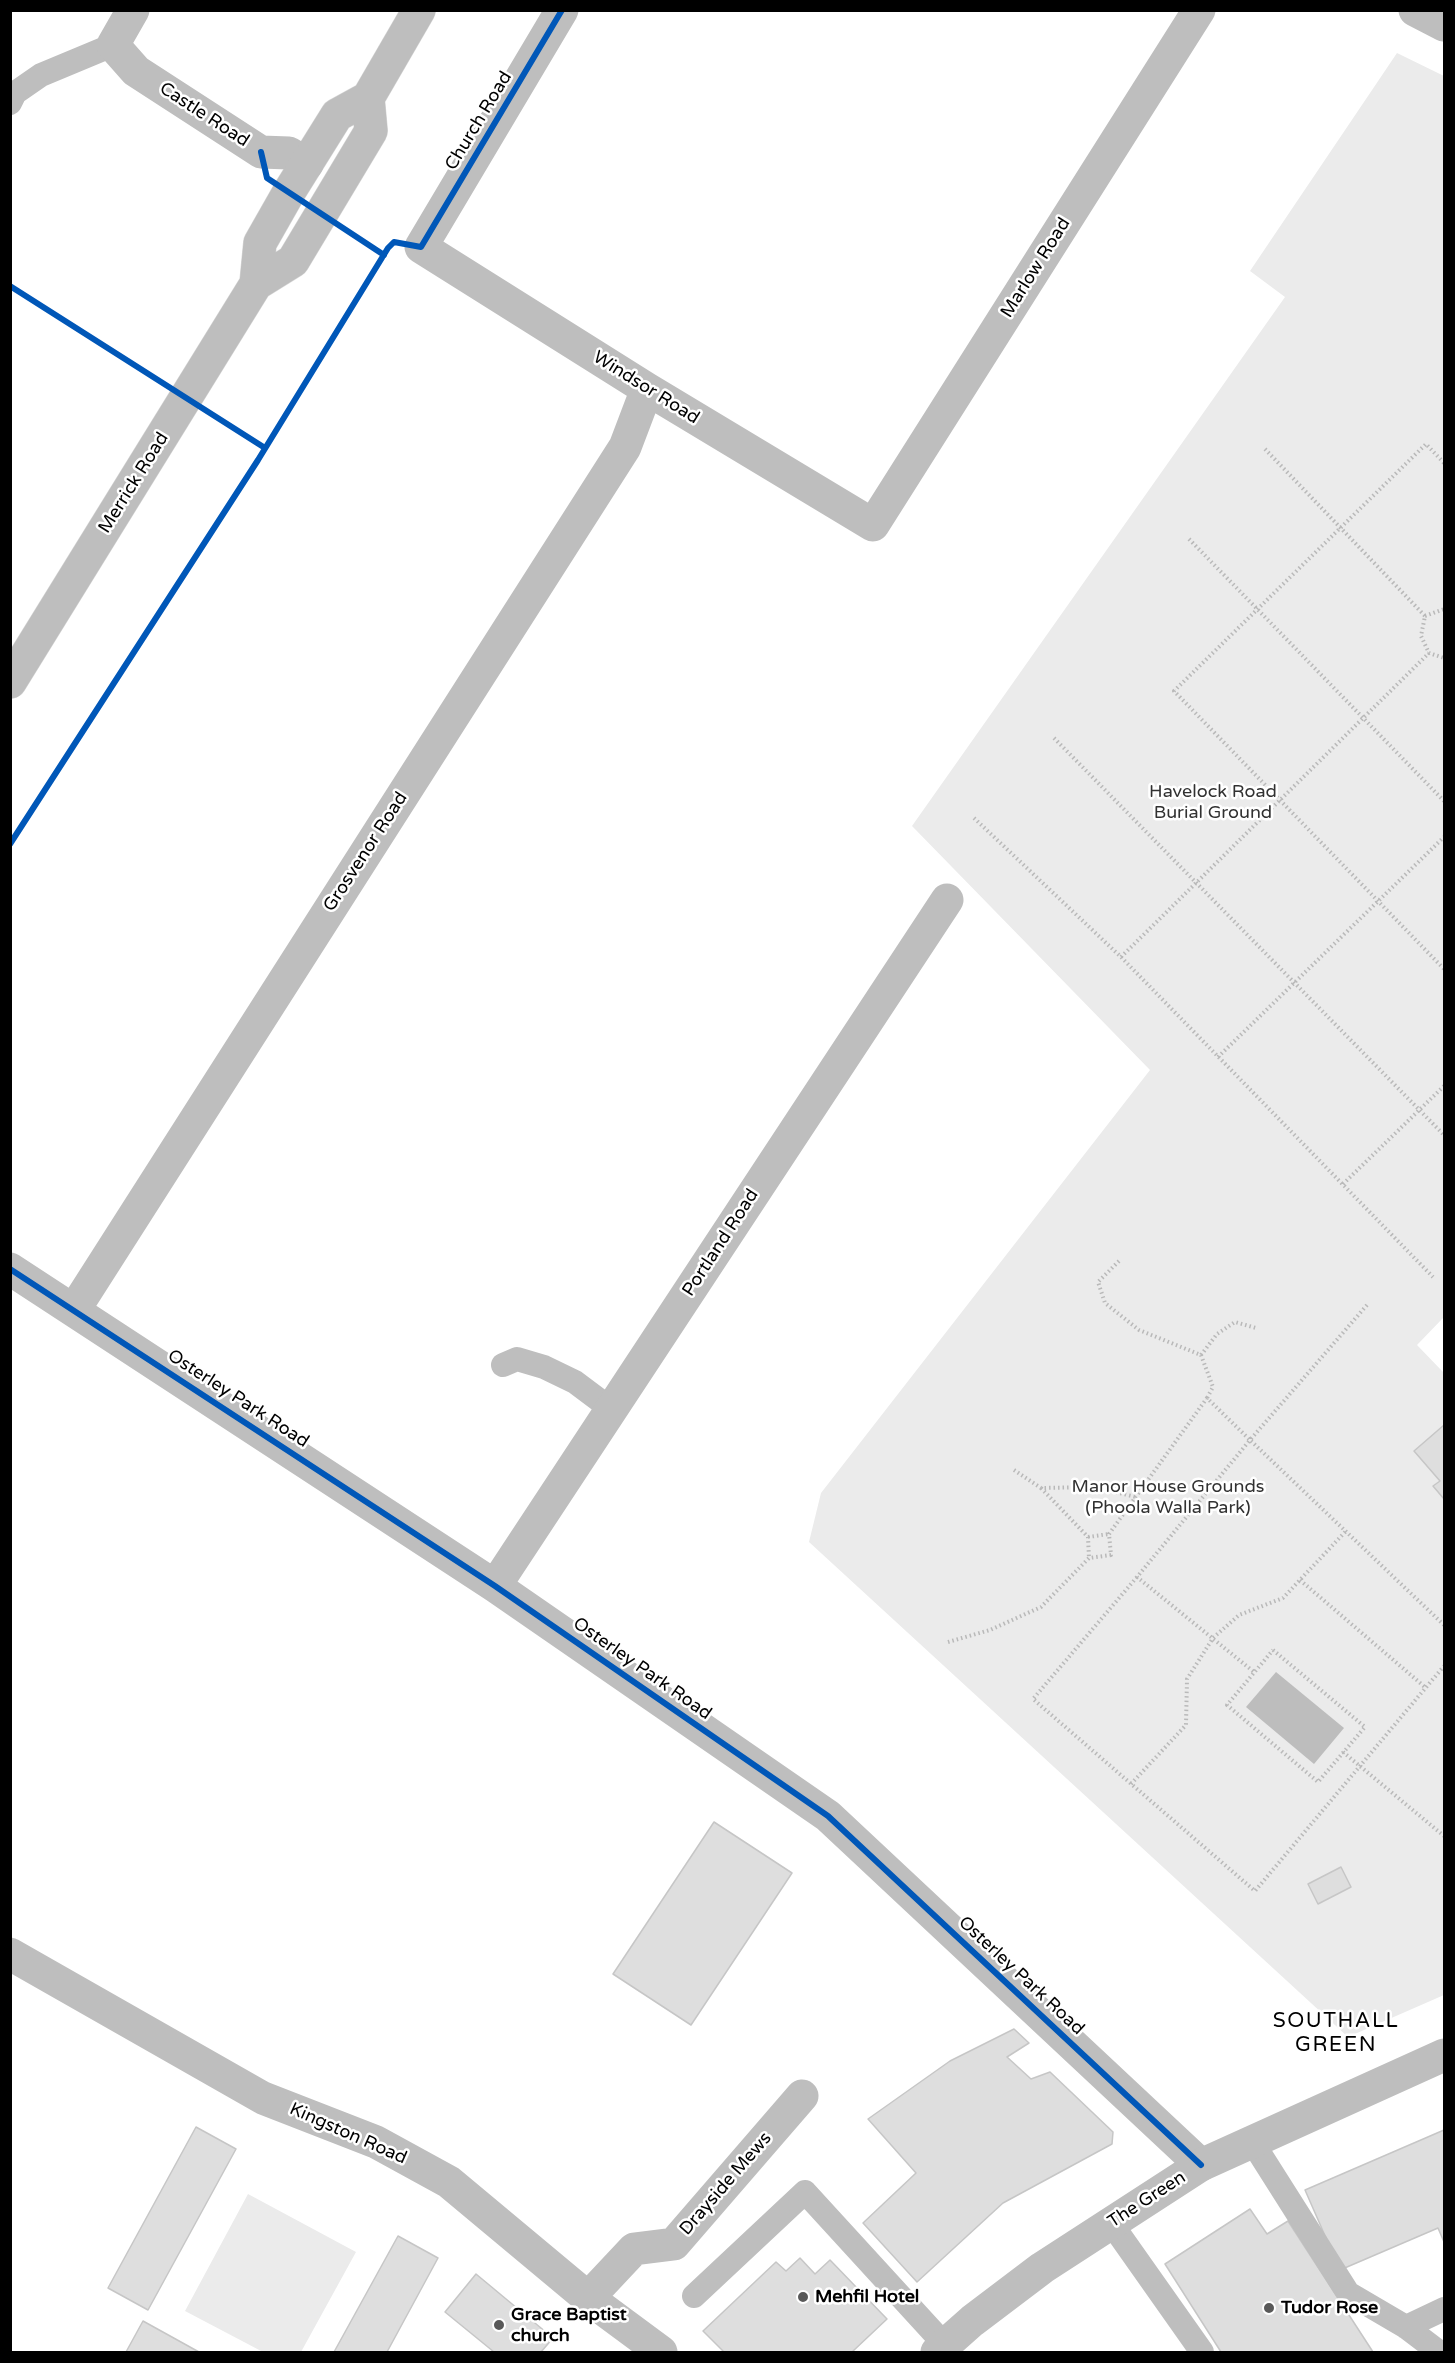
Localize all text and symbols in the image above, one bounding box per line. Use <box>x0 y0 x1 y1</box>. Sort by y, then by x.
street label: Church Road <box>441 68 517 174</box>
street label: Castle Road <box>155 78 253 152</box>
street label: Marlow Road <box>997 214 1075 322</box>
street label: Windsor Road <box>589 347 703 429</box>
street label: Merrick Road <box>94 429 174 537</box>
park label: Havelock Road Burial Ground <box>1149 781 1277 824</box>
street label: Grosvenor Road <box>319 788 413 916</box>
street label: Portland Road <box>678 1185 764 1301</box>
street label: Osterley Park Road <box>163 1345 313 1453</box>
park label: Manor House Grounds (Phoola Walla Park) <box>1072 1476 1264 1518</box>
street label: Osterley Park Road <box>569 1613 715 1725</box>
street label: Osterley Park Road <box>954 1912 1088 2040</box>
district label: SOUTHALL GREEN <box>1273 2008 1399 2058</box>
street label: Kingston Road <box>286 2099 410 2169</box>
street label: Drayside Mews <box>675 2128 777 2240</box>
street label: The Green <box>1104 2167 1190 2233</box>
place label: Mehfil Hotel <box>815 2286 919 2308</box>
marker: Mehfil Hotel <box>796 2290 810 2304</box>
place label: Tudor Rose <box>1281 2297 1378 2319</box>
marker: Tudor Rose <box>1262 2301 1276 2315</box>
place label: Grace Baptist church <box>511 2304 627 2346</box>
marker: Grace Baptist church <box>492 2318 506 2332</box>

